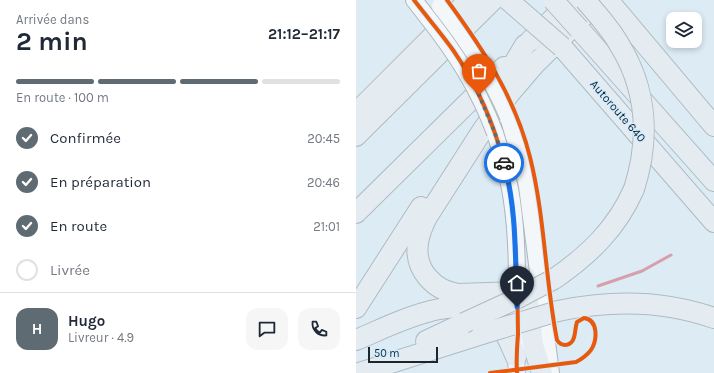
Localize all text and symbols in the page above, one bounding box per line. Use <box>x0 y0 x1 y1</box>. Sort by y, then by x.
text: Arrivée dans <box>16 12 89 27</box>
map controls <box>666 12 702 48</box>
button: layers <box>666 12 702 48</box>
text: 21:12–21:17 <box>268 25 340 43</box>
text: 2 min <box>16 26 88 57</box>
pin <box>462 54 496 95</box>
icon: bag <box>468 60 490 82</box>
street label: Autoroute 640 <box>587 77 649 145</box>
text: En route · 100 m <box>16 90 109 105</box>
icon: check <box>16 127 38 149</box>
text: Confirmée <box>50 129 121 147</box>
text: 20:45 <box>307 131 340 146</box>
courier <box>484 143 524 183</box>
icon: car <box>493 152 515 174</box>
icon: check <box>16 171 38 193</box>
text: En préparation <box>50 173 151 191</box>
text: 20:46 <box>307 175 340 190</box>
icon: check <box>16 215 38 237</box>
text: En route <box>50 217 107 235</box>
text: 21:01 <box>313 219 340 234</box>
text: Livrée <box>50 261 90 279</box>
pin <box>500 266 534 307</box>
icon: home <box>506 272 528 294</box>
button: chat <box>246 308 288 350</box>
button: phone <box>298 308 340 350</box>
text: Hugo <box>68 312 105 330</box>
text: H <box>32 320 42 338</box>
text: Livreur · 4.9 <box>68 330 134 345</box>
scale bar <box>368 345 438 364</box>
text: 50 m <box>374 347 400 360</box>

